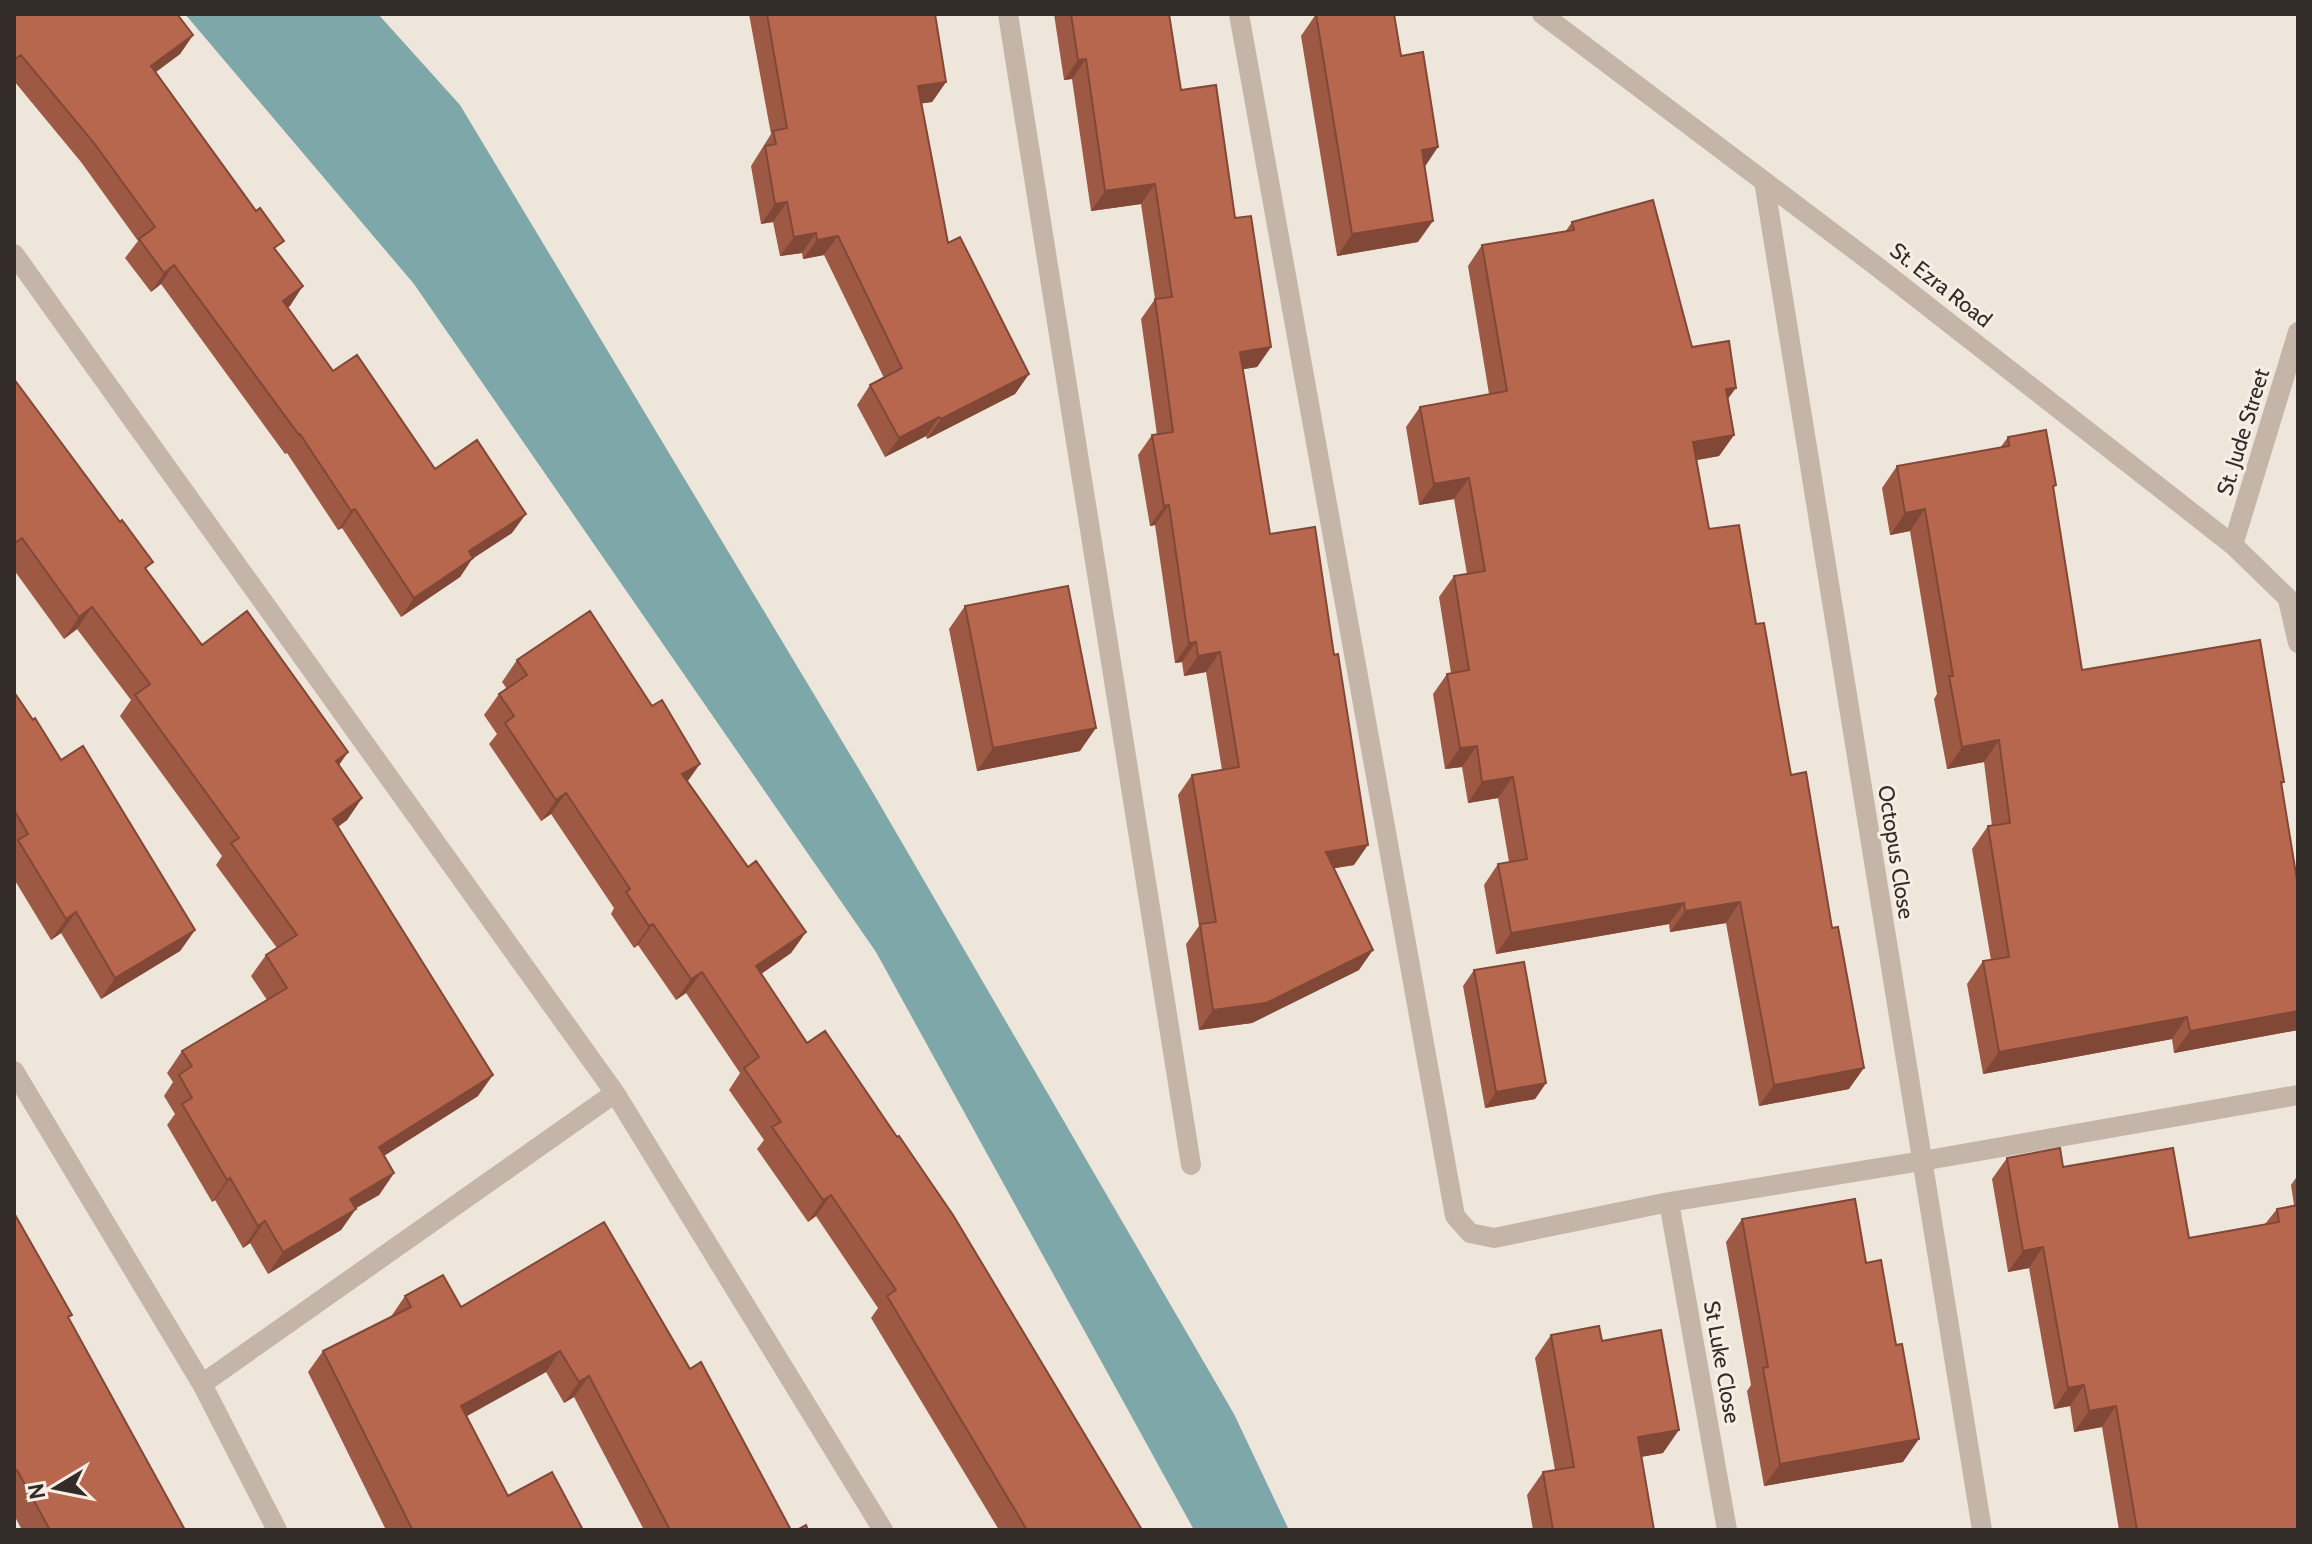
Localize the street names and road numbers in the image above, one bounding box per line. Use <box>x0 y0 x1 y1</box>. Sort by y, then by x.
street label: St. Ezra Road <box>1885 237 1997 333</box>
street label: St. Jude Street <box>2211 365 2275 499</box>
street label: Octopus Close <box>1872 783 1920 921</box>
street label: St Luke Close <box>1698 1299 1746 1425</box>

